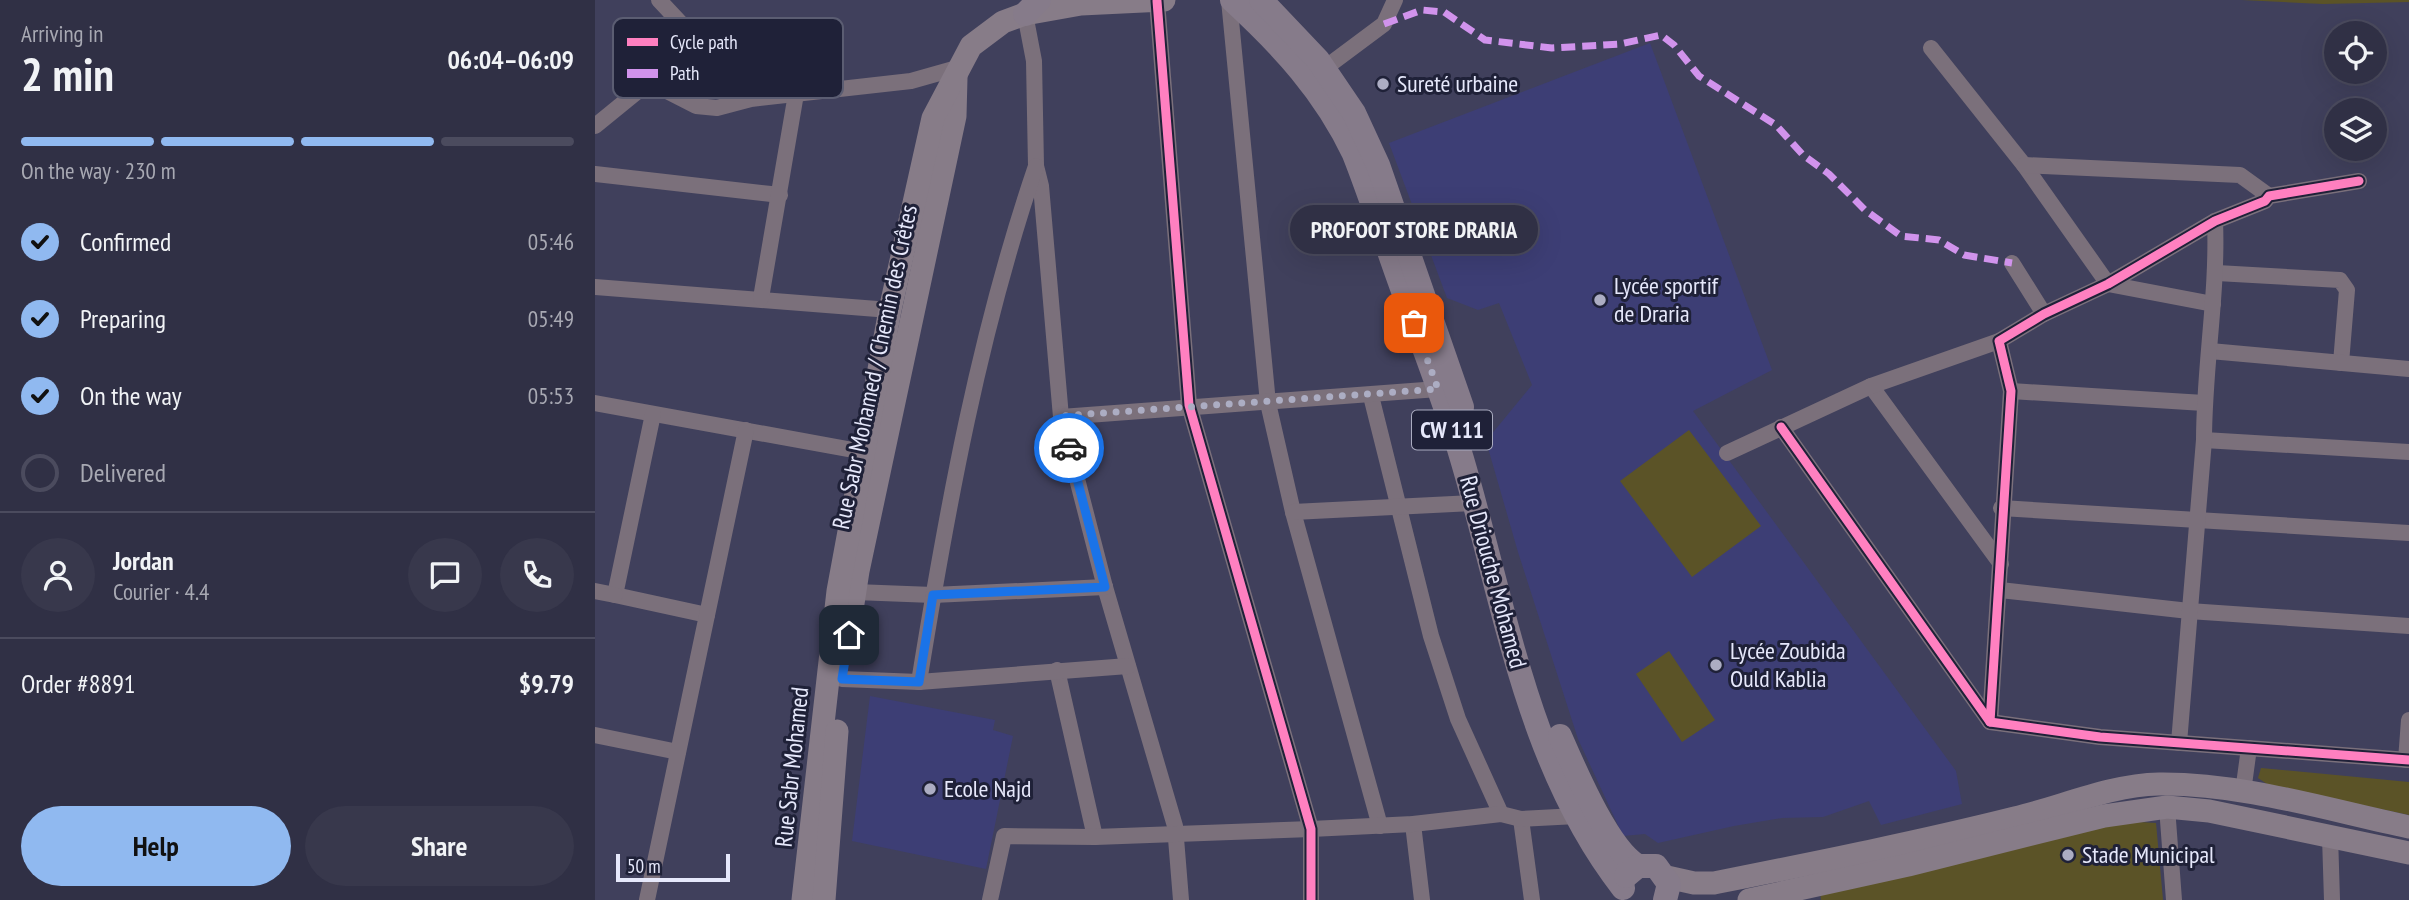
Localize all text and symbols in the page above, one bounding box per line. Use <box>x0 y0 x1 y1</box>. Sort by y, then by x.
legend <box>613 18 843 98</box>
text: Arriving in <box>21 19 103 48</box>
map controls <box>2324 21 2387 161</box>
button: locate <box>2324 21 2387 84</box>
text: Cycle path <box>670 30 738 54</box>
text: 06:04–06:09 <box>447 43 574 76</box>
text: 2 min <box>21 44 114 104</box>
text: Path <box>670 61 699 85</box>
place label: Sureté urbaine <box>1397 68 1518 99</box>
marker: Sureté urbaine <box>1375 76 1391 92</box>
button: layers <box>2324 98 2387 161</box>
text: On the way · 230 m <box>21 156 176 185</box>
street label: Rue Sabr Mohamed / Chemin des Crêtes <box>825 202 924 532</box>
callout: PROFOOT STORE DRARIA <box>1290 204 1538 253</box>
text: PROFOOT STORE DRARIA <box>1311 215 1517 244</box>
icon: check <box>21 223 59 261</box>
text: Confirmed <box>80 225 171 258</box>
text: 05:46 <box>528 227 574 256</box>
place label: Lycée sportif de Draria <box>1614 270 1719 329</box>
marker: Lycée sportif de Draria <box>1592 292 1608 308</box>
pin <box>1384 293 1444 353</box>
icon: check <box>21 300 59 338</box>
text: Preparing <box>80 302 166 335</box>
text: 05:49 <box>528 304 574 333</box>
icon: bag <box>1395 304 1433 342</box>
icon: check <box>21 377 59 415</box>
text: On the way <box>80 379 182 412</box>
text: 05:53 <box>528 381 574 410</box>
road number: CW 111 <box>1412 410 1492 450</box>
courier <box>1034 413 1104 483</box>
icon: car <box>1050 429 1088 467</box>
text: Delivered <box>80 456 166 489</box>
street label: Rue Driouche Mohamed <box>1453 472 1534 671</box>
button: person <box>21 538 95 612</box>
button: chat <box>408 538 482 612</box>
button: phone <box>500 538 574 612</box>
text: Jordan <box>113 544 174 577</box>
text: Courier · 4.4 <box>113 577 209 606</box>
pin <box>819 605 879 665</box>
icon: home <box>830 616 868 654</box>
place label: Lycée Zoubida Ould Kablia <box>1730 635 1846 694</box>
marker: Lycée Zoubida Ould Kablia <box>1708 657 1724 673</box>
text: Order #8891 <box>21 667 136 700</box>
text: $9.79 <box>519 667 574 700</box>
street label: Rue Sabr Mohamed <box>768 685 815 848</box>
place label: Ecole Najd <box>944 773 1031 804</box>
marker: Ecole Najd <box>922 781 938 797</box>
button: Help <box>21 806 291 886</box>
button: Share <box>305 806 574 886</box>
place label: Stade Municipal <box>2082 839 2215 870</box>
marker: Stade Municipal <box>2060 847 2076 863</box>
scale bar <box>616 851 730 883</box>
text: 50 m <box>627 854 661 878</box>

